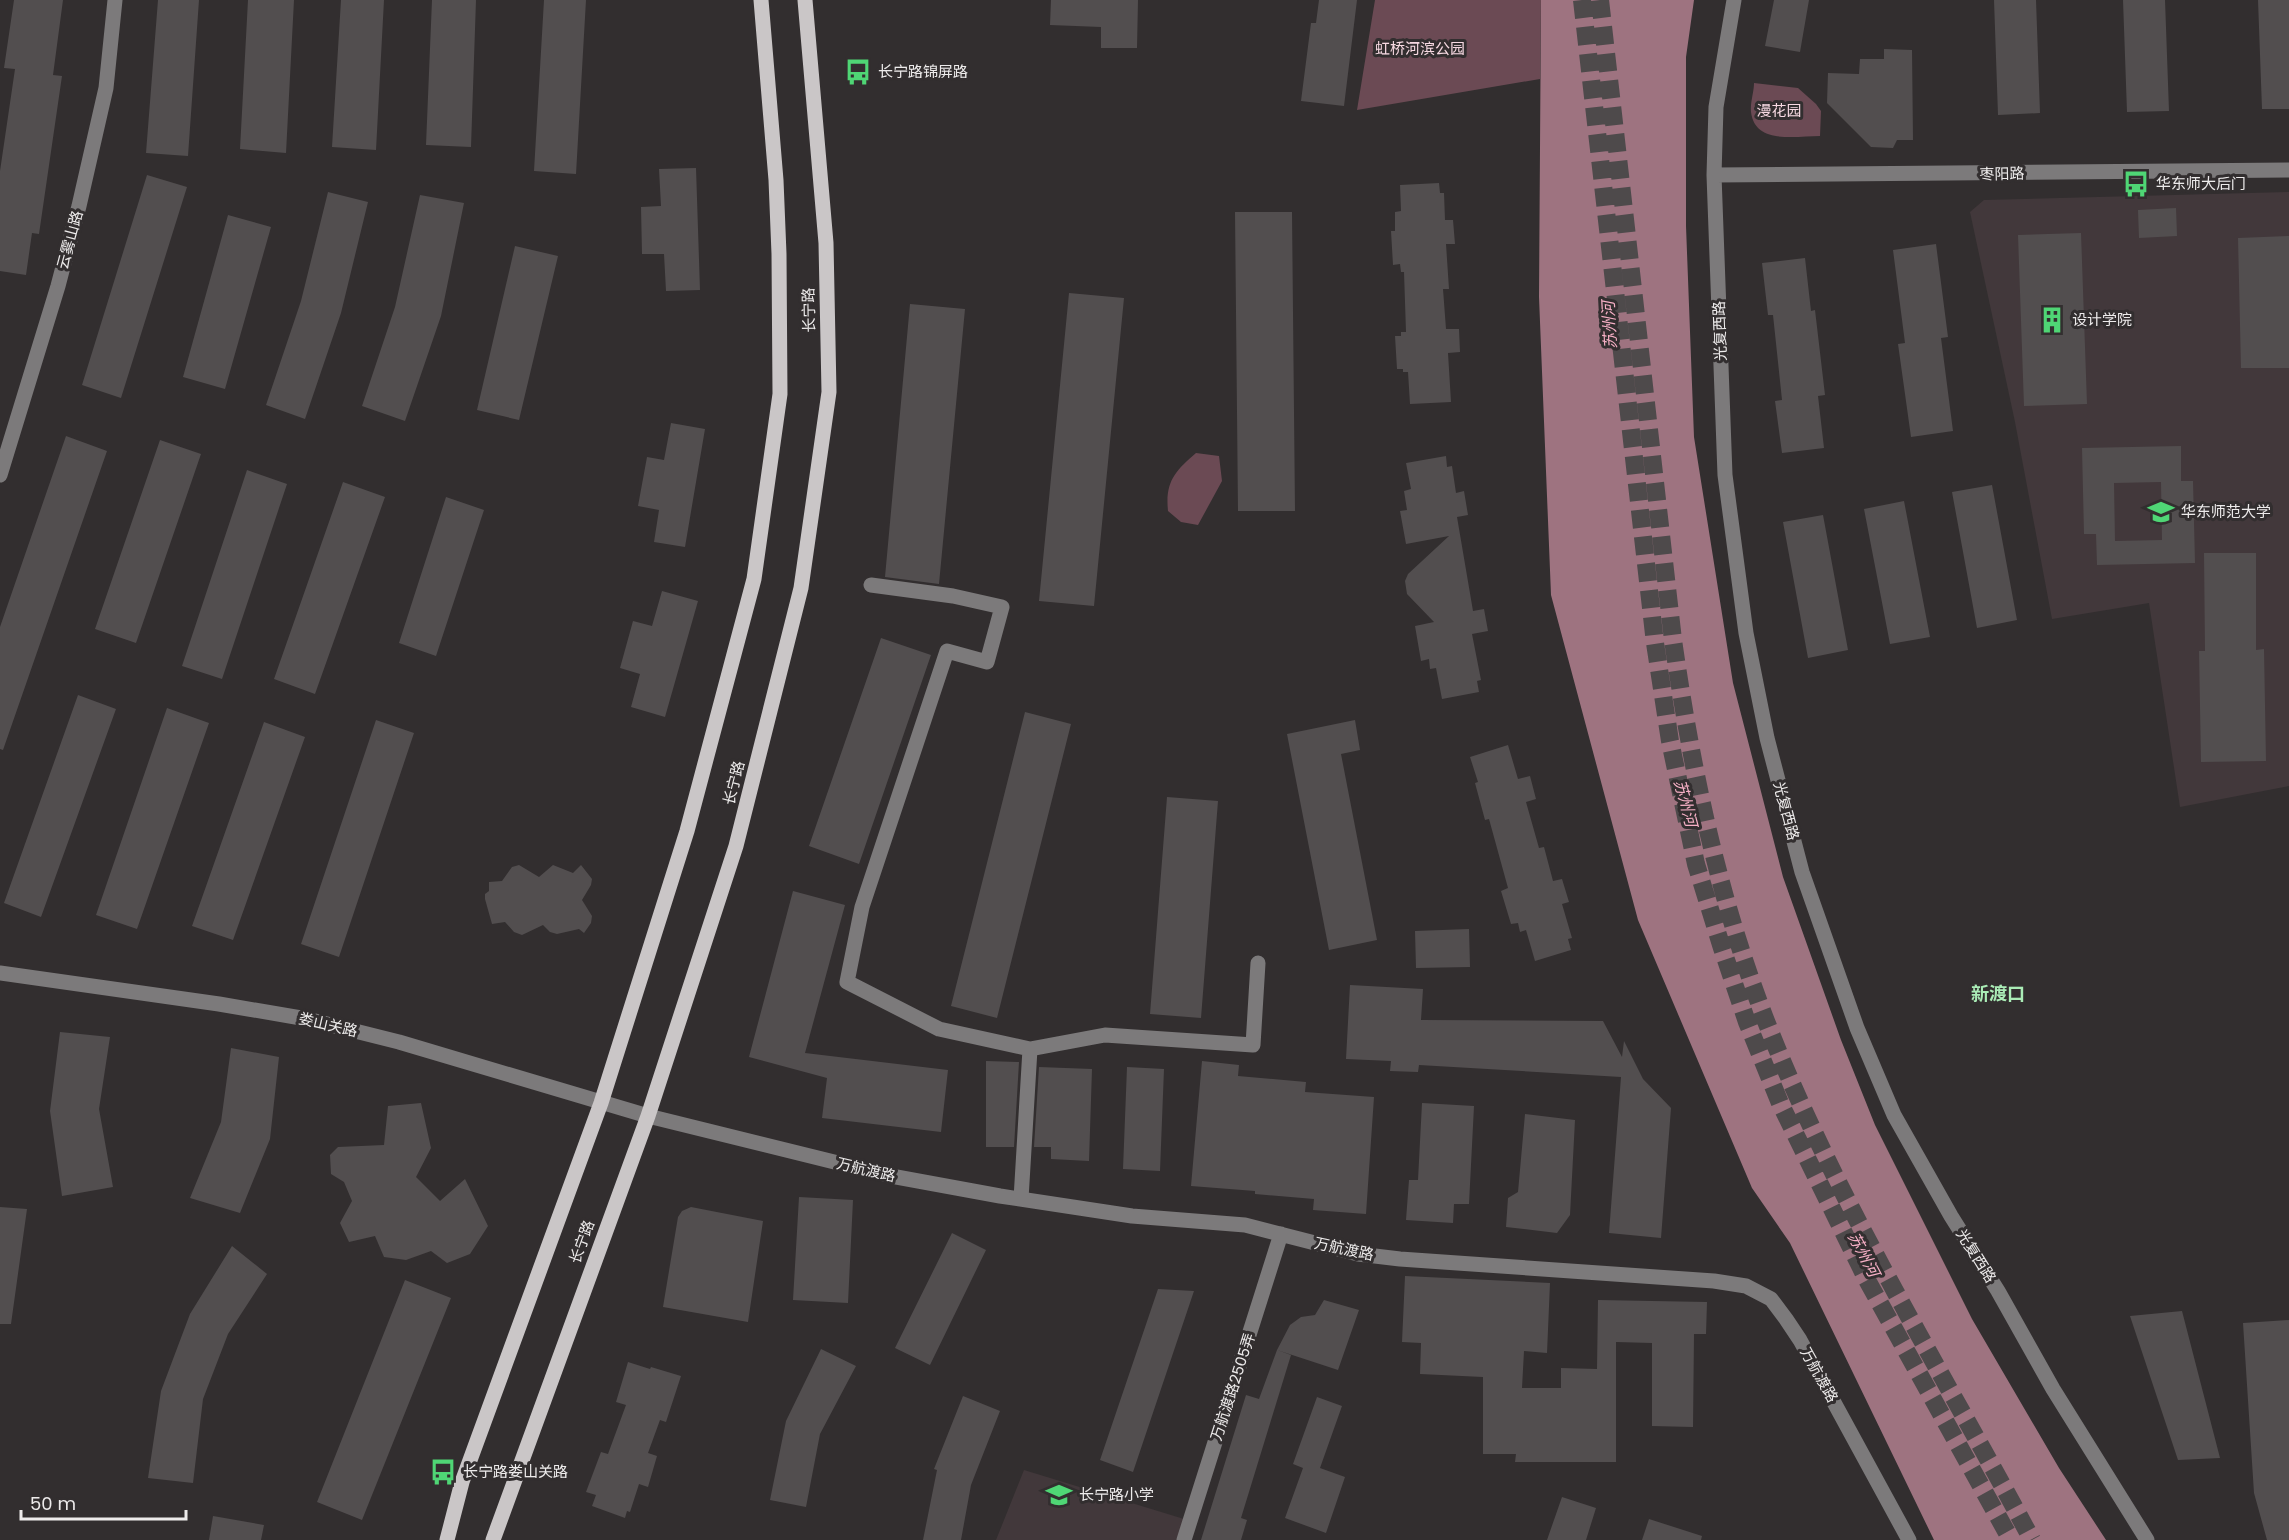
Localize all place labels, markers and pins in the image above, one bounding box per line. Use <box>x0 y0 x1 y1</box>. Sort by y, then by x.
bus stop icon: 长宁路锦屏路 <box>843 57 873 87</box>
place label: 长宁路锦屏路 <box>878 61 968 82</box>
bus stop icon: 华东师大后门 <box>2121 169 2151 199</box>
place label: 华东师大后门 <box>2156 173 2246 194</box>
building icon: 设计学院 <box>2037 305 2067 335</box>
place label: 设计学院 <box>2072 309 2132 330</box>
school or university icon: 华东师范大学 <box>2146 497 2176 527</box>
place label: 华东师范大学 <box>2181 501 2271 522</box>
bus stop icon: 长宁路娄山关路 <box>428 1457 458 1487</box>
place label: 长宁路娄山关路 <box>463 1461 568 1482</box>
school or university icon: 长宁路小学 <box>1044 1480 1074 1510</box>
place label: 长宁路小学 <box>1079 1484 1154 1505</box>

